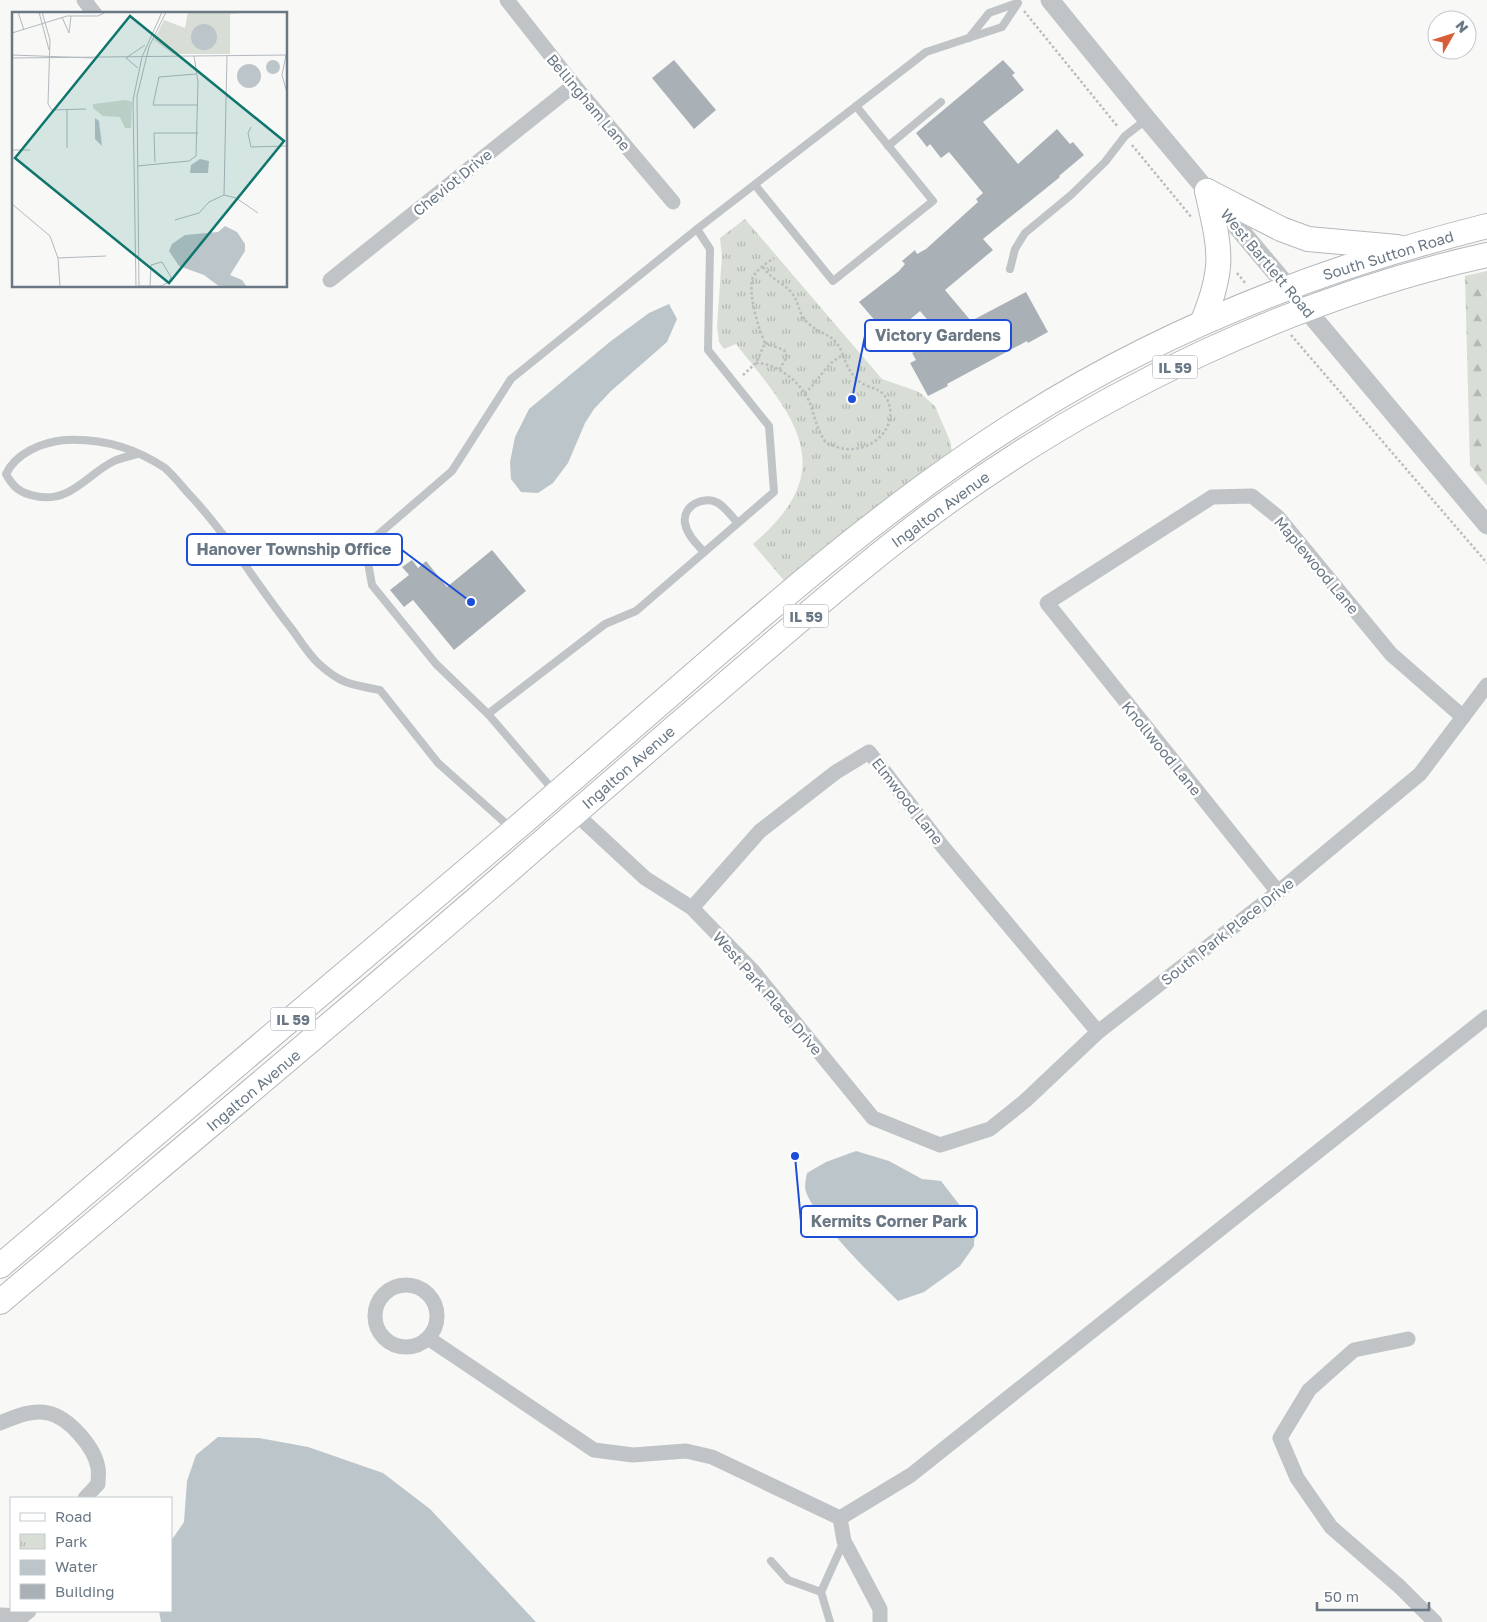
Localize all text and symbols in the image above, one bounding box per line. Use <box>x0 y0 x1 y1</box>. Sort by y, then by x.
north arrow <box>1427 10 1477 60</box>
inset map <box>12 12 288 288</box>
text: N <box>1453 17 1472 36</box>
street label: Bellingham Lane <box>543 50 635 154</box>
street label: Cheviot Drive <box>409 145 495 219</box>
street label: West Bartlett Road <box>1217 205 1319 321</box>
street label: South Sutton Road <box>1320 227 1456 283</box>
callout: Victory Gardens <box>865 320 1011 351</box>
text: Victory Gardens <box>875 325 1001 345</box>
road number: IL 59 <box>1152 356 1198 378</box>
street label: Ingalton Avenue <box>887 467 993 551</box>
street label: Maplewood Lane <box>1271 513 1363 618</box>
callout: Hanover Township Office <box>187 534 402 565</box>
text: Hanover Township Office <box>196 539 392 559</box>
road number: IL 59 <box>784 604 828 628</box>
street label: Knollwood Lane <box>1118 697 1206 799</box>
street label: Ingalton Avenue <box>578 722 678 812</box>
street label: Elmwood Lane <box>869 754 948 848</box>
street label: South Park Place Drive <box>1157 873 1297 989</box>
street label: West Park Place Drive <box>710 928 827 1058</box>
road number: IL 59 <box>270 1008 316 1030</box>
street label: Ingalton Avenue <box>202 1045 304 1135</box>
callout: Kermits Corner Park <box>801 1206 977 1237</box>
text: Kermits Corner Park <box>811 1211 968 1231</box>
legend <box>10 1497 172 1612</box>
text: Road <box>55 1507 92 1525</box>
text: Park <box>55 1532 88 1550</box>
text: Water <box>55 1557 98 1575</box>
scale bar <box>1317 1580 1430 1612</box>
text: Building <box>55 1582 115 1600</box>
text: 50 m <box>1324 1587 1359 1605</box>

